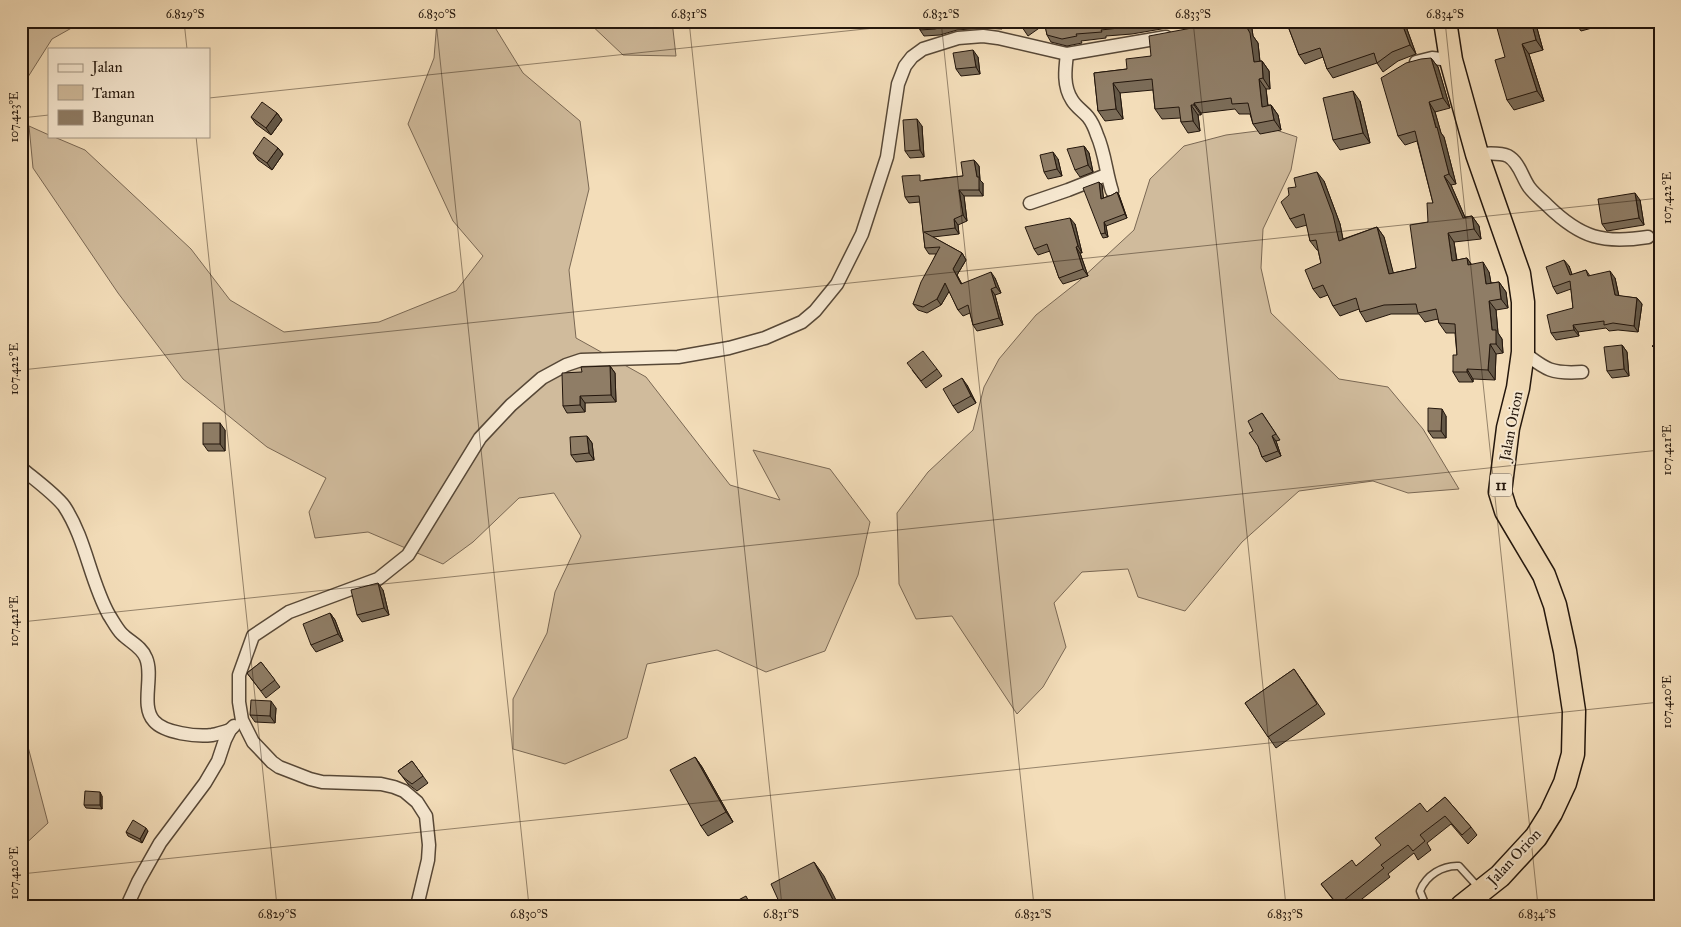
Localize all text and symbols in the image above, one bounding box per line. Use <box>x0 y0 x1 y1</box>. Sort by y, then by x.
text: 6.829°S <box>166 7 204 21</box>
text: 6.830°S <box>418 7 456 21</box>
text: 6.831°S <box>671 7 707 21</box>
text: 6.832°S <box>923 7 960 21</box>
text: 6.833°S <box>1175 7 1211 21</box>
text: 6.834°S <box>1426 7 1464 21</box>
legend <box>48 48 210 138</box>
text: Jalan <box>90 58 123 77</box>
text: Taman <box>92 84 135 102</box>
text: 107.423°E <box>7 91 21 142</box>
text: Bangunan <box>92 108 154 126</box>
text: 107.422°E <box>1660 172 1674 224</box>
text: 107.422°E <box>7 343 21 395</box>
street label: Jalan Orion <box>1495 390 1528 465</box>
text: 107.421°E <box>1660 424 1674 475</box>
road number: 11 <box>1490 474 1512 496</box>
text: 107.421°E <box>7 595 21 646</box>
text: 107.420°E <box>1660 675 1674 729</box>
street label: Jalan Orion <box>1482 825 1545 891</box>
text: 107.420°E <box>7 846 21 900</box>
text: 6.829°S <box>258 907 296 921</box>
text: 6.830°S <box>510 907 548 921</box>
text: 6.831°S <box>763 907 799 921</box>
text: 6.832°S <box>1015 907 1052 921</box>
text: 6.833°S <box>1267 907 1303 921</box>
text: 6.834°S <box>1518 907 1556 921</box>

